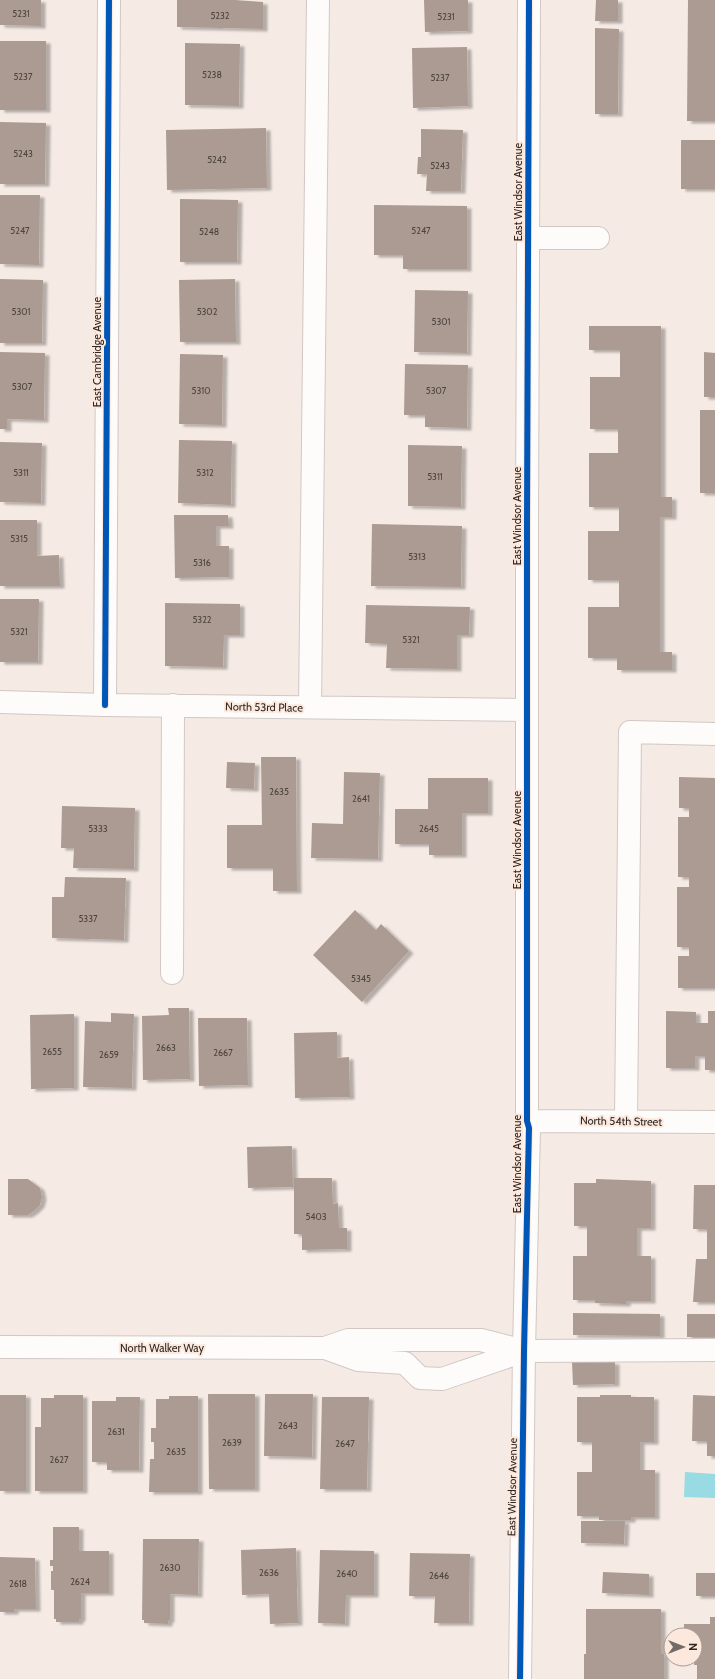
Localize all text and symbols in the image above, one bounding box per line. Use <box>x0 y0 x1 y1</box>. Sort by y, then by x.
house number: 5231 <box>12 8 30 19</box>
house number: 5232 <box>210 10 230 21</box>
house number: 5231 <box>437 11 455 22</box>
house number: 5238 <box>202 69 222 80</box>
house number: 5237 <box>14 71 33 82</box>
house number: 5237 <box>431 72 450 83</box>
street label: East Windsor Avenue <box>511 142 525 241</box>
house number: 5243 <box>13 148 33 159</box>
house number: 5242 <box>207 154 227 165</box>
house number: 5243 <box>430 160 450 171</box>
house number: 5247 <box>10 225 30 236</box>
house number: 5247 <box>411 225 431 236</box>
house number: 5248 <box>199 226 219 237</box>
street label: East Cambridge Avenue <box>90 296 104 407</box>
house number: 5301 <box>12 306 31 317</box>
house number: 5302 <box>197 306 218 317</box>
house number: 5301 <box>432 316 451 327</box>
house number: 5307 <box>12 381 33 392</box>
house number: 5310 <box>192 385 210 396</box>
house number: 5307 <box>426 385 447 396</box>
street label: East Windsor Avenue <box>510 466 524 565</box>
house number: 5311 <box>13 467 29 478</box>
house number: 5312 <box>196 467 214 478</box>
house number: 5311 <box>427 471 443 482</box>
house number: 5315 <box>10 533 28 544</box>
house number: 5313 <box>408 551 426 562</box>
house number: 5316 <box>193 557 211 568</box>
house number: 5322 <box>192 614 212 625</box>
house number: 5321 <box>10 626 28 637</box>
house number: 5321 <box>402 634 420 645</box>
street label: North 53rd Place <box>225 699 303 715</box>
house number: 2635 <box>269 786 289 797</box>
street label: East Windsor Avenue <box>510 790 524 889</box>
house number: 2641 <box>352 793 370 804</box>
house number: 5333 <box>88 823 108 834</box>
house number: 2645 <box>419 823 439 834</box>
house number: 5337 <box>78 913 98 924</box>
house number: 5345 <box>351 973 371 984</box>
house number: 2663 <box>156 1042 176 1053</box>
house number: 2655 <box>42 1046 62 1057</box>
house number: 2667 <box>213 1047 233 1058</box>
house number: 2659 <box>99 1049 119 1060</box>
street label: North 54th Street <box>580 1113 662 1129</box>
street label: East Windsor Avenue <box>510 1114 524 1213</box>
house number: 5403 <box>305 1211 327 1222</box>
street label: North Walker Way <box>120 1341 204 1355</box>
house number: 2643 <box>278 1420 298 1431</box>
house number: 2631 <box>107 1426 125 1437</box>
house number: 2639 <box>222 1437 242 1448</box>
street label: East Windsor Avenue <box>504 1437 520 1536</box>
house number: 2647 <box>335 1438 355 1449</box>
house number: 2635 <box>166 1446 186 1457</box>
house number: 2627 <box>49 1454 69 1465</box>
house number: 2630 <box>160 1562 180 1573</box>
house number: 2636 <box>259 1567 279 1578</box>
house number: 2640 <box>336 1568 358 1579</box>
house number: 2646 <box>429 1570 449 1581</box>
house number: 2624 <box>70 1576 90 1587</box>
house number: 2618 <box>9 1578 27 1589</box>
north arrow <box>663 1627 703 1667</box>
text: N <box>686 1643 700 1651</box>

